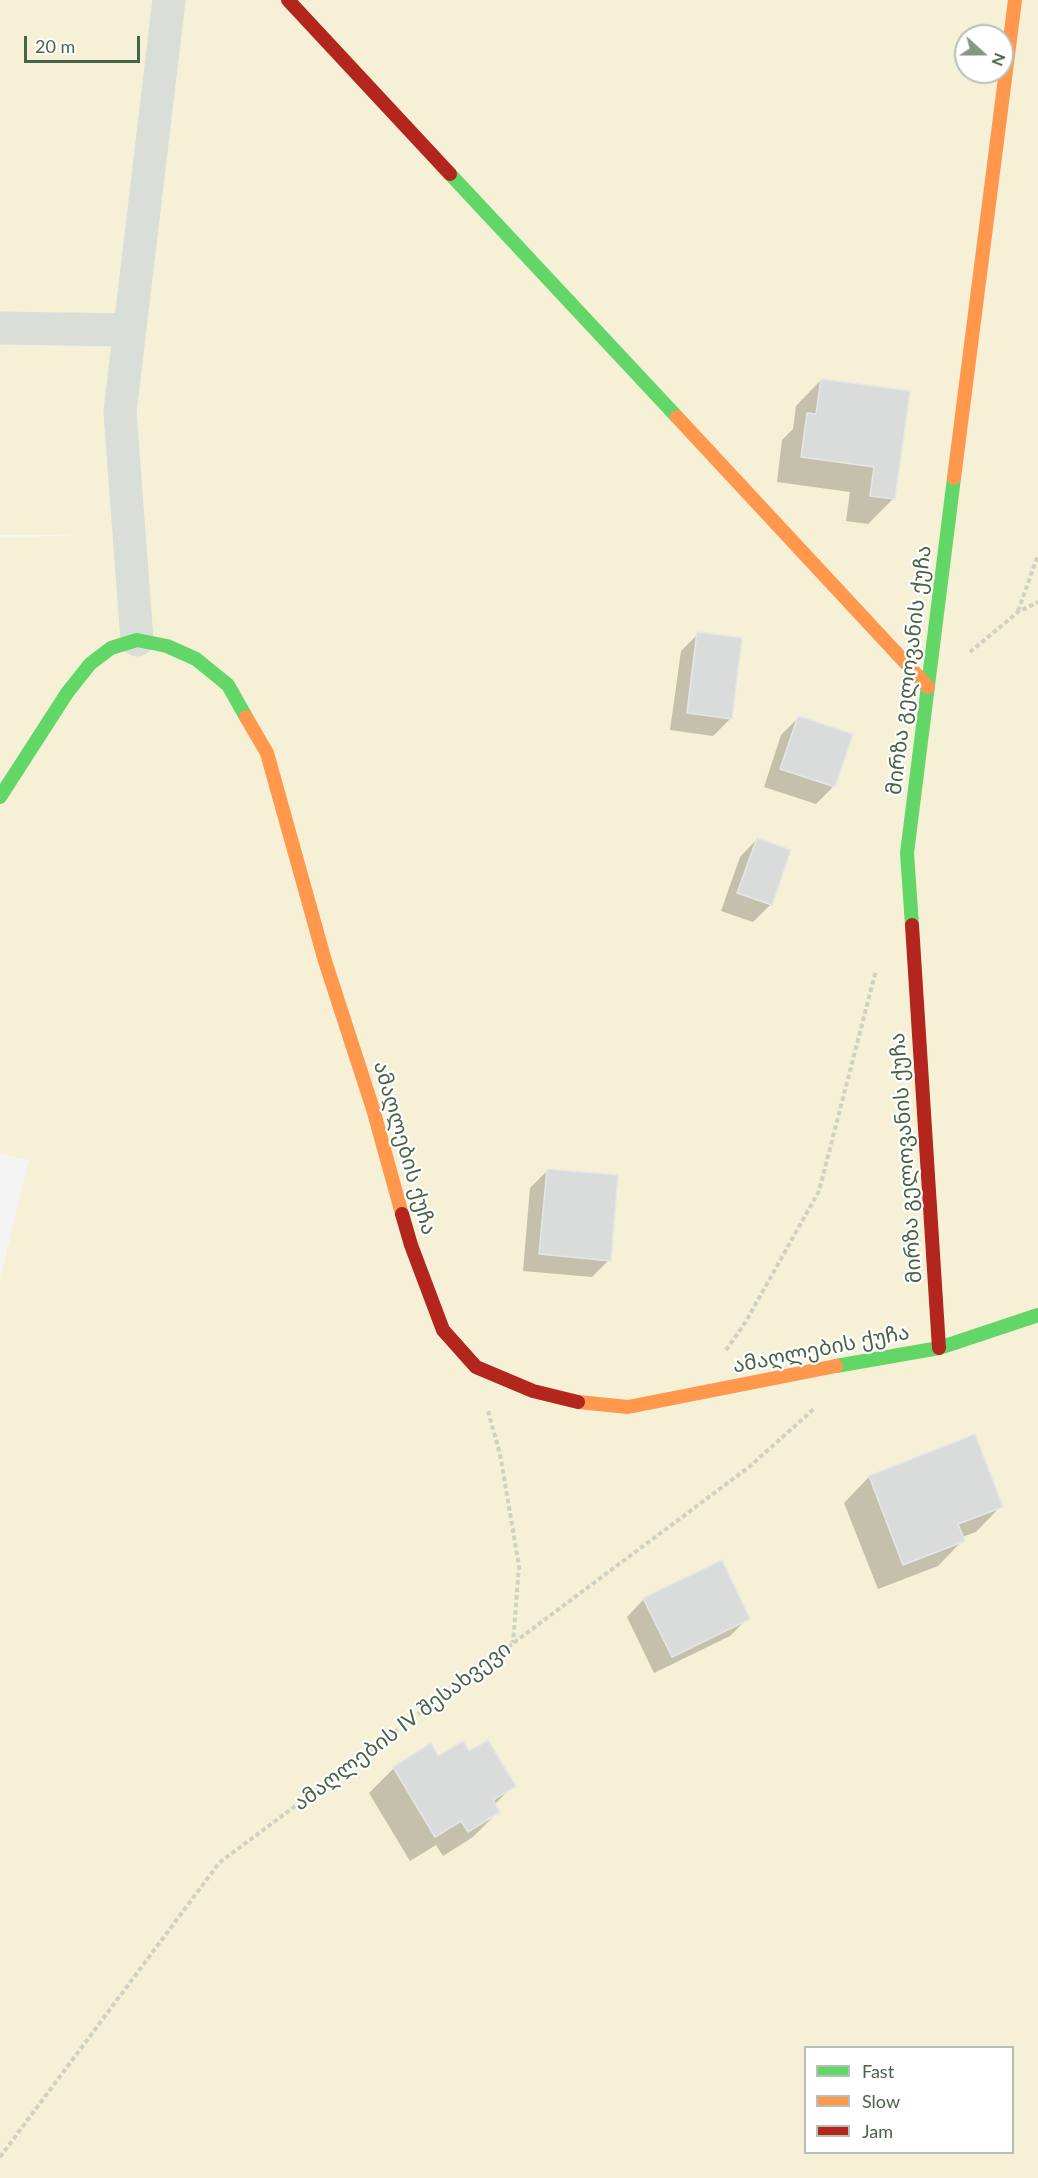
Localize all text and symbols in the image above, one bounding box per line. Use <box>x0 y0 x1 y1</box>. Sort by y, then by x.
scale bar <box>27 24 142 62</box>
north arrow <box>954 24 1014 84</box>
text: 20 m <box>35 35 75 57</box>
text: N <box>988 51 1010 69</box>
street label: მირზა გელოვანის ქუჩა <box>881 544 937 796</box>
street label: მირზა გელოვანის ქუჩა <box>885 1032 927 1284</box>
street label: ამაღლების ქუჩა <box>368 1058 442 1238</box>
street label: ამაღლების ქუჩა <box>730 1319 912 1379</box>
street label: ამაღლების IV შესახვევი <box>288 1636 516 1816</box>
legend <box>804 2046 1014 2154</box>
text: Fast <box>862 2060 894 2082</box>
text: Slow <box>862 2090 900 2112</box>
text: Jam <box>862 2120 893 2142</box>

